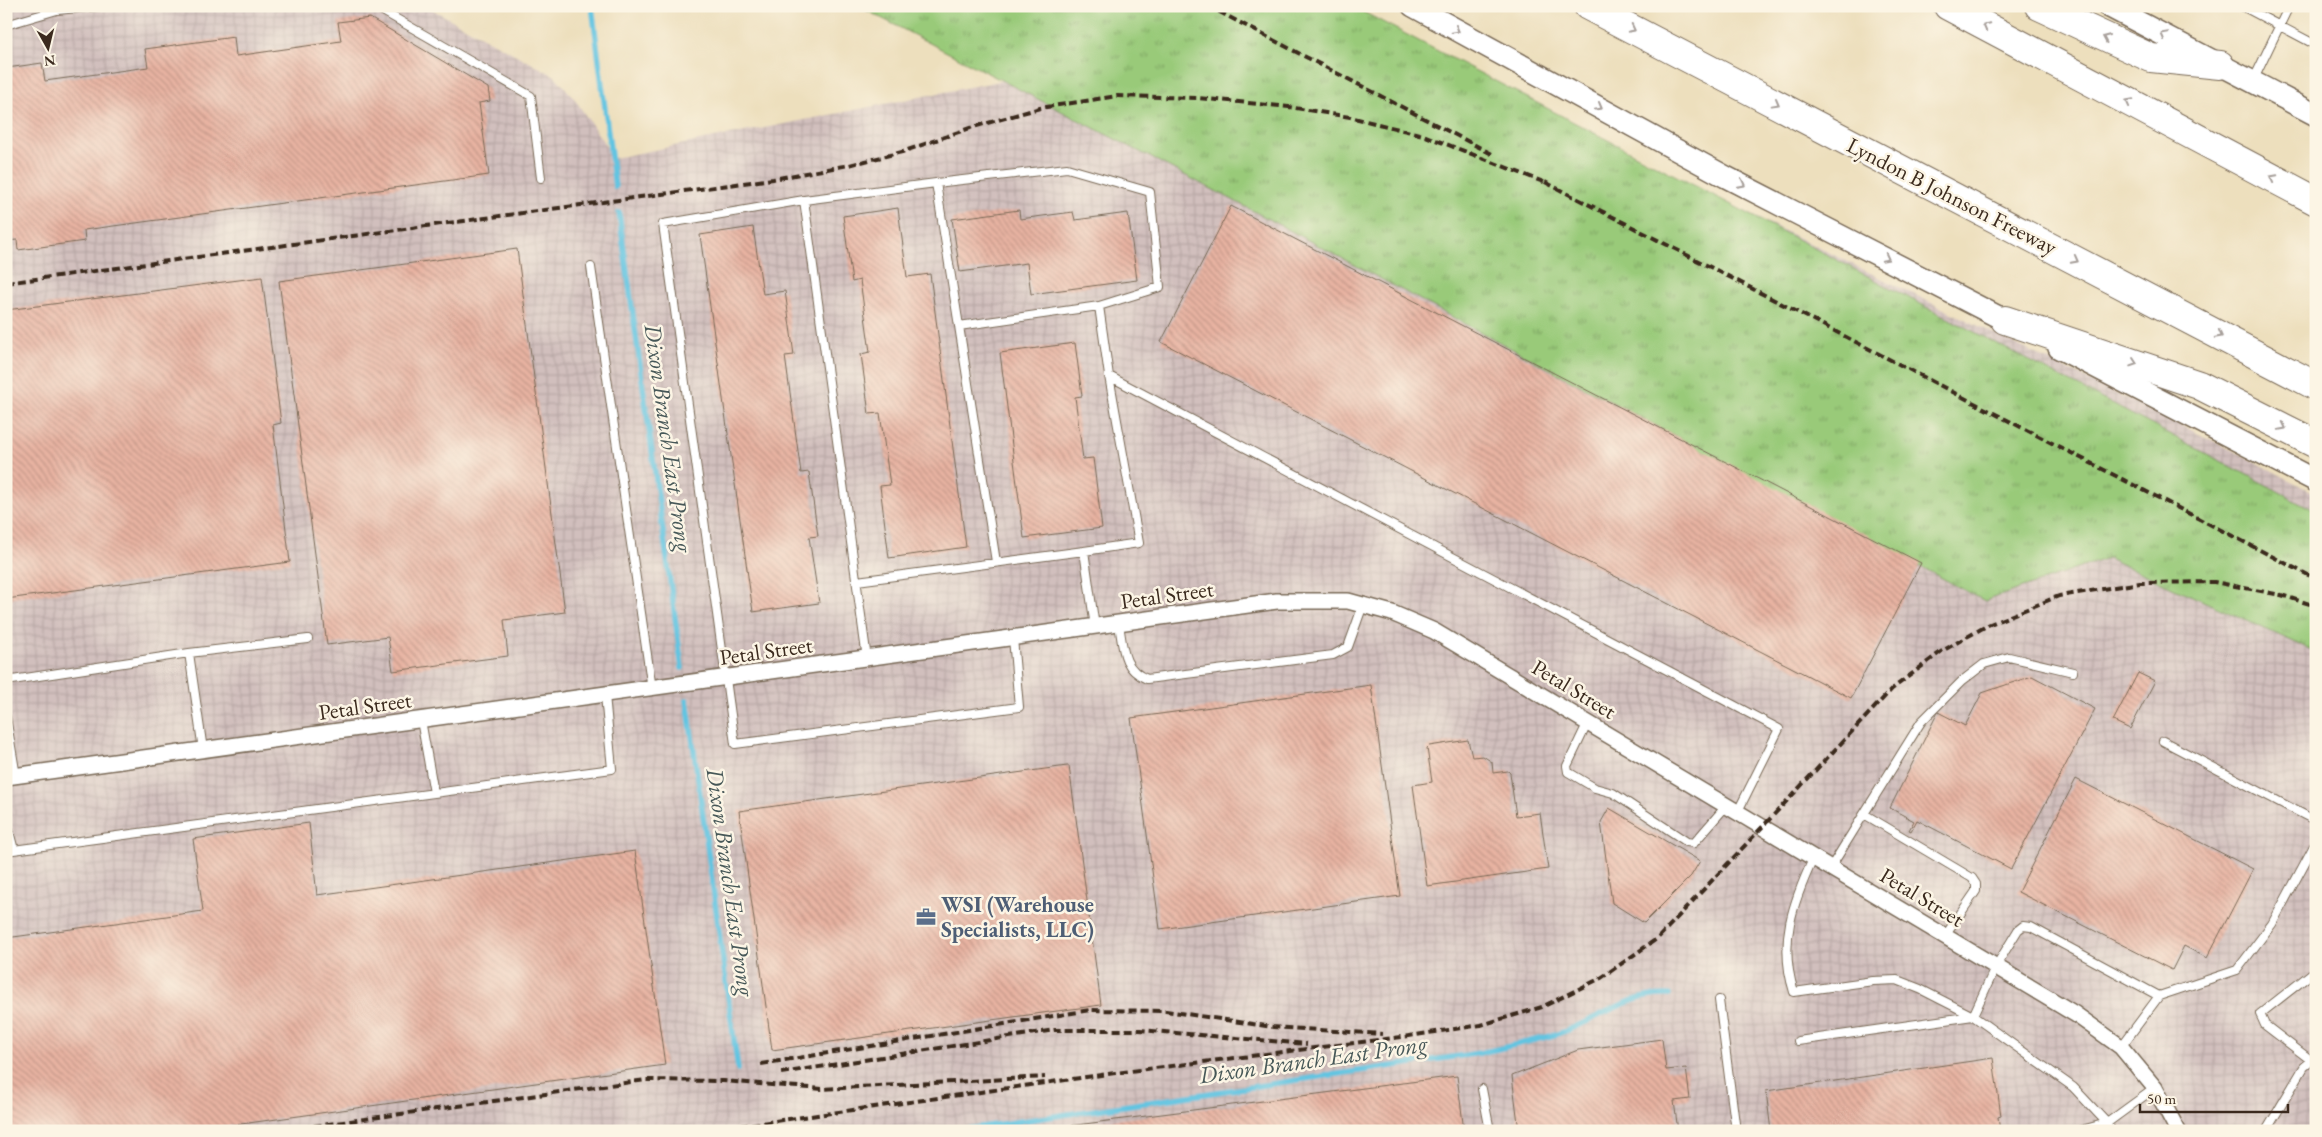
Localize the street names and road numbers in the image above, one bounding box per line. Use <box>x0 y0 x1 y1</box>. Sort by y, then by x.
street label: Lyndon B Johnson Freeway <box>1842 130 2062 262</box>
street label: Petal Street <box>1119 574 1215 616</box>
street label: Petal Street <box>718 630 814 672</box>
street label: Petal Street <box>1527 653 1622 726</box>
street label: Petal Street <box>317 685 413 727</box>
street label: Petal Street <box>1875 861 1970 934</box>

